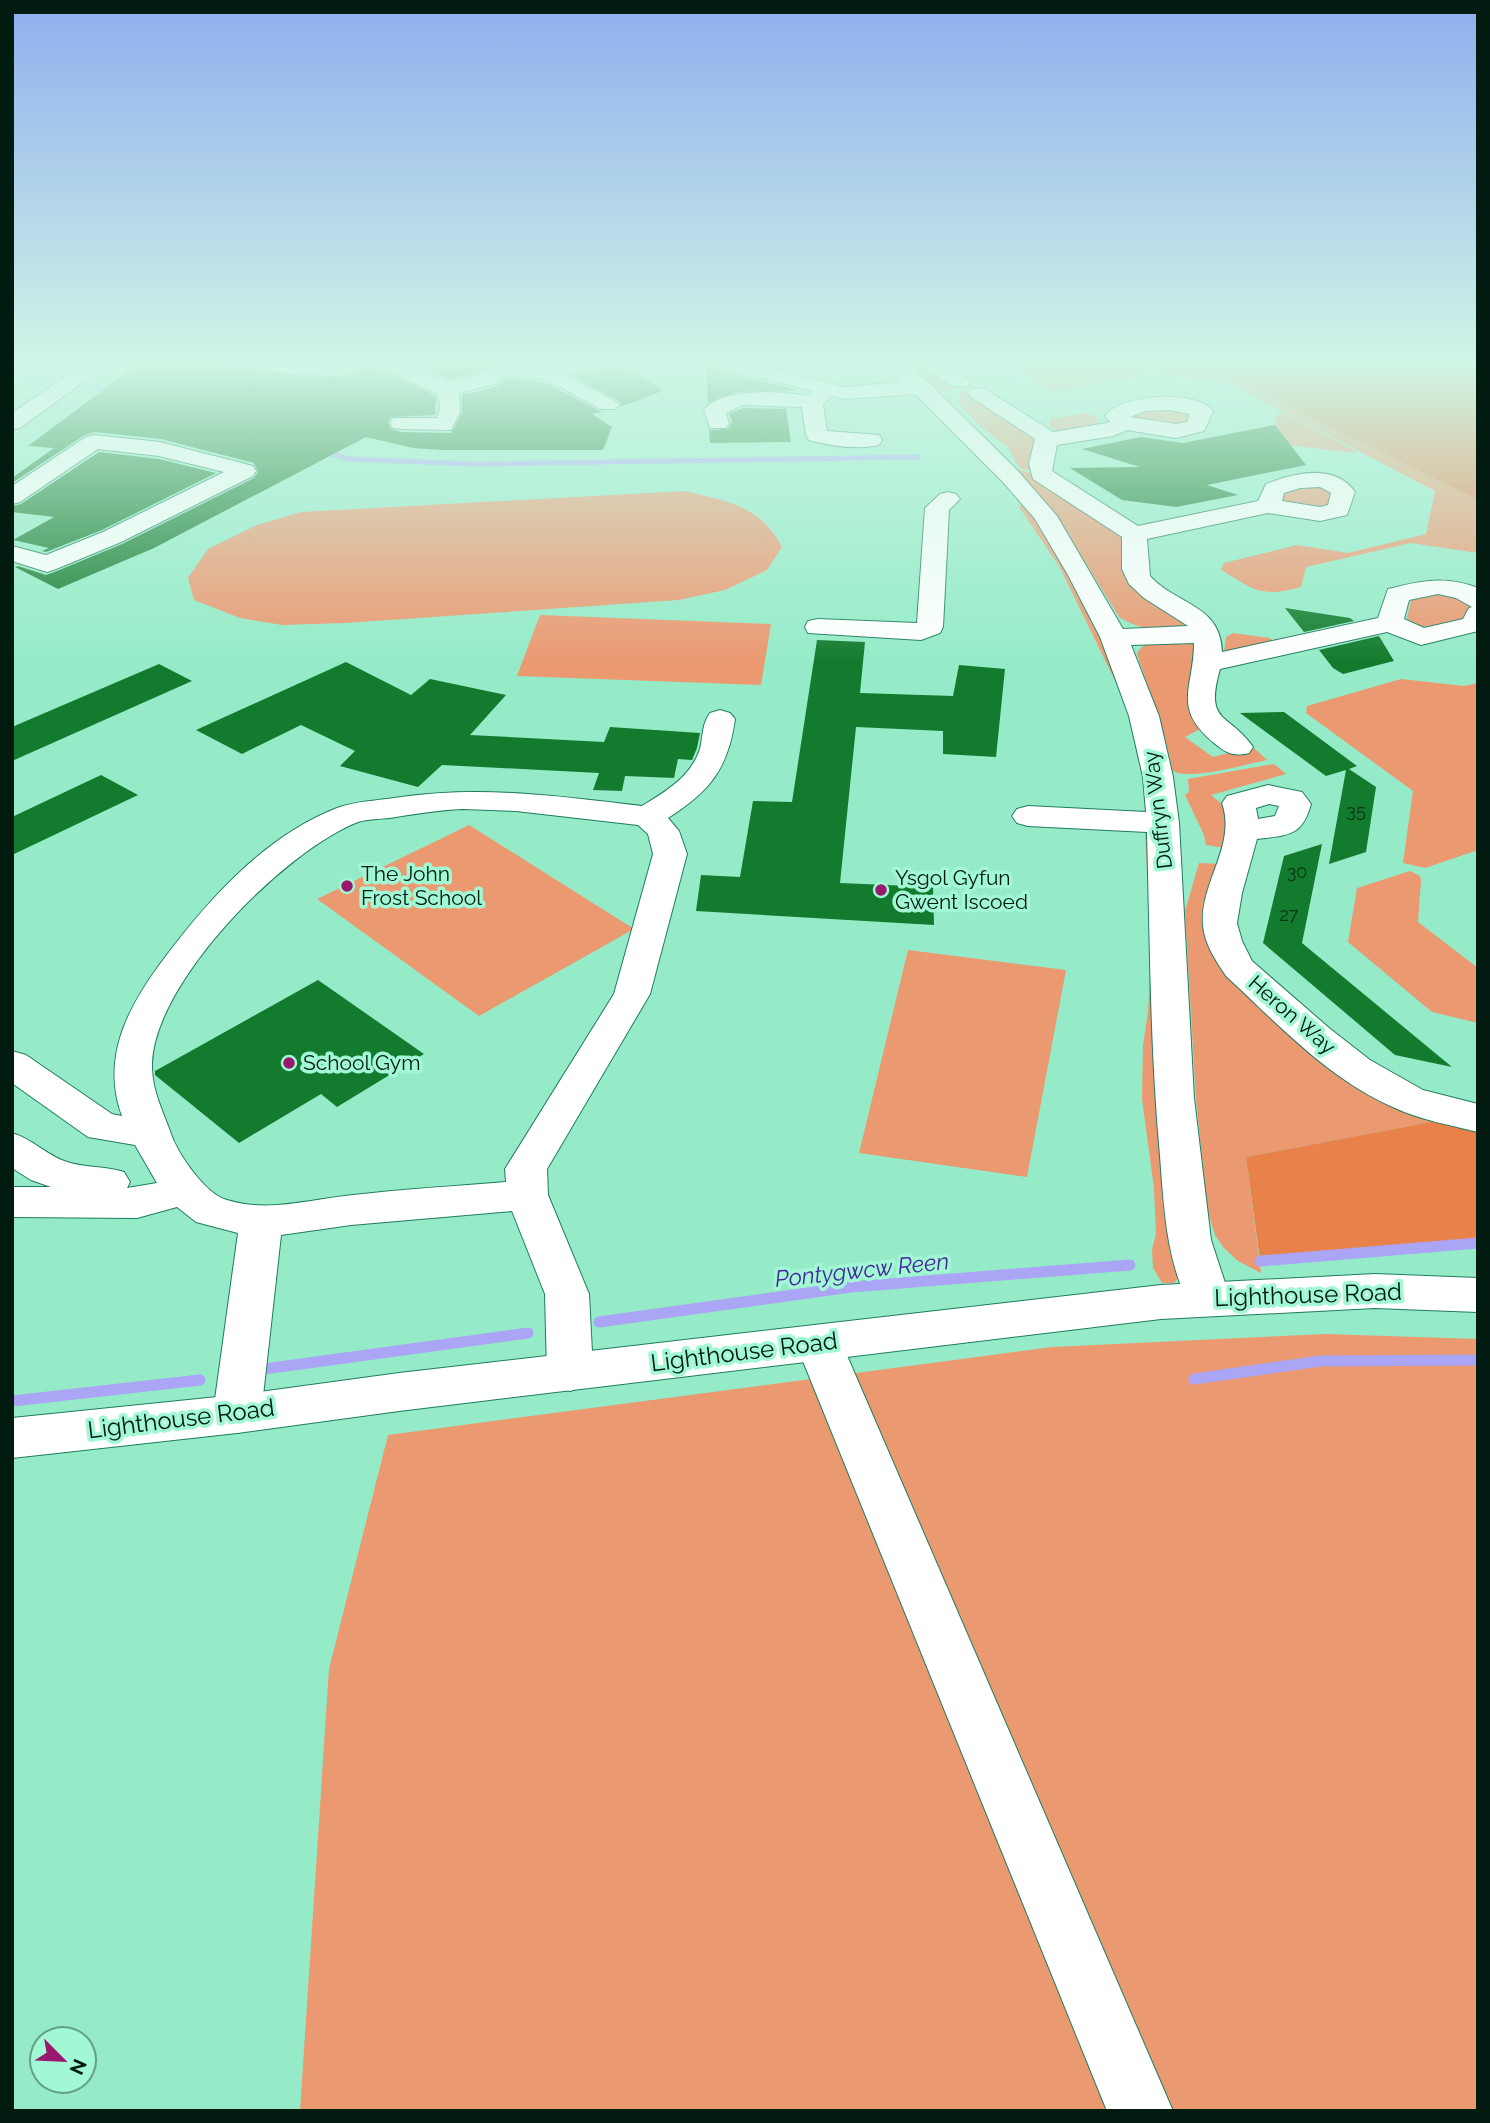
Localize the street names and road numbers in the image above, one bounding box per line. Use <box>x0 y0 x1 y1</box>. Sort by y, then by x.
street label: Duffryn Way <box>1138 750 1177 870</box>
street label: Heron Way <box>1244 970 1341 1059</box>
street label: Lighthouse Road <box>1214 1277 1402 1312</box>
street label: Lighthouse Road <box>649 1326 839 1377</box>
street label: Lighthouse Road <box>86 1393 276 1444</box>

